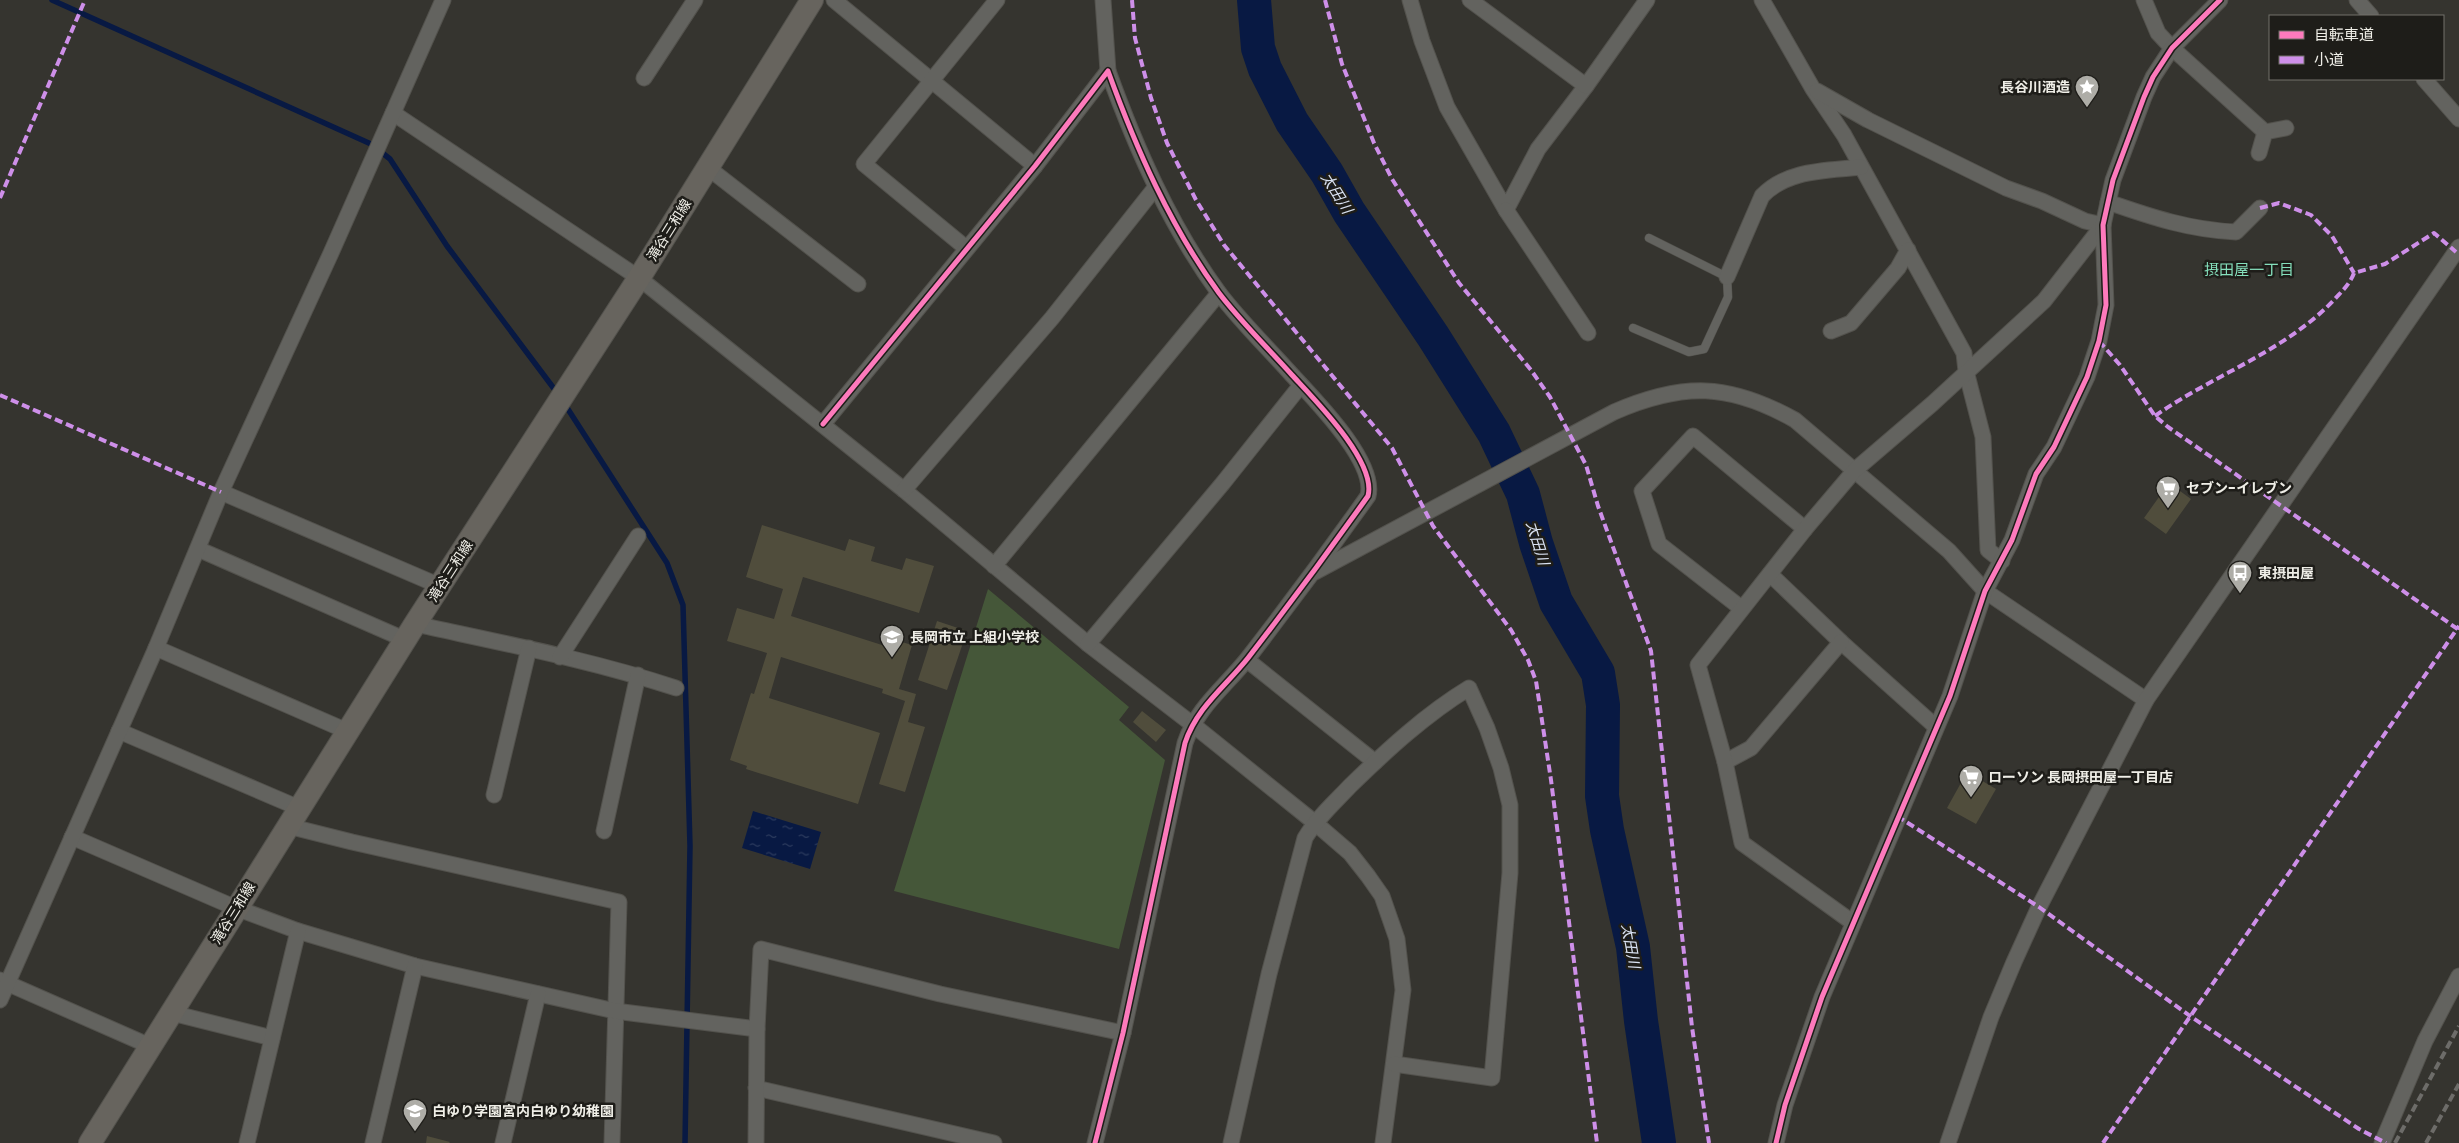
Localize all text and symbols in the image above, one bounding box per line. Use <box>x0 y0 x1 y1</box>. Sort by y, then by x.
legend <box>2269 15 2444 80</box>
text: 自転車道 <box>2314 24 2374 45</box>
text: 小道 <box>2314 49 2344 70</box>
place icon: 長谷川酒造 <box>2074 74 2100 108</box>
place label: 長谷川酒造 <box>2000 77 2070 97</box>
water label: 太田川 <box>1316 168 1359 219</box>
street label: 滝谷三和線 <box>642 195 696 265</box>
district label: 摂田屋一丁目 <box>2204 259 2294 280</box>
supermarket icon: セブン-イレブン <box>2155 475 2181 509</box>
place label: セブン-イレブン <box>2186 478 2292 498</box>
water label: 太田川 <box>1521 518 1555 569</box>
street label: 滝谷三和線 <box>423 536 477 606</box>
bus stop icon: 東摂田屋 <box>2227 560 2253 594</box>
place label: 東摂田屋 <box>2258 563 2314 583</box>
school or university icon: 長岡市立 上組小学校 <box>879 624 905 658</box>
place label: 長岡市立 上組小学校 <box>910 627 1039 647</box>
supermarket icon: ローソン 長岡摂田屋一丁目店 <box>1958 764 1984 798</box>
place label: ローソン 長岡摂田屋一丁目店 <box>1988 767 2173 787</box>
street label: 滝谷三和線 <box>206 878 260 948</box>
water label: 太田川 <box>1617 922 1646 972</box>
school or university icon: 白ゆり学園宮内白ゆり幼稚園 <box>402 1098 428 1132</box>
place label: 白ゆり学園宮内白ゆり幼稚園 <box>432 1101 614 1121</box>

